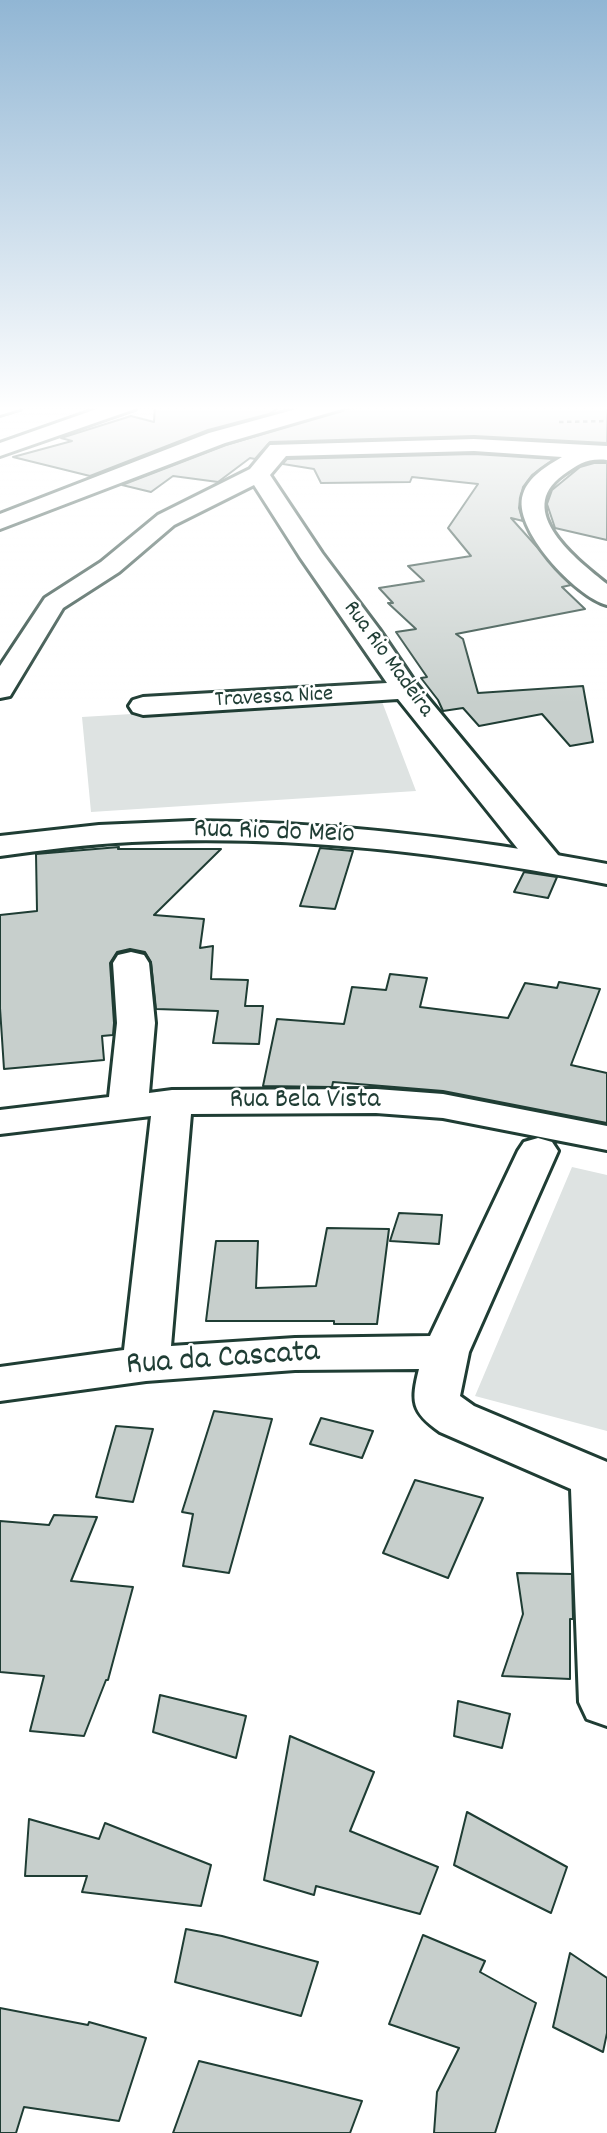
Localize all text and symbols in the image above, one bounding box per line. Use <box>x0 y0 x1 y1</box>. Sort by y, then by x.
street label: Rua Rio Madeira <box>336 597 438 723</box>
street label: Travessa Nice <box>214 682 334 716</box>
street label: Rua Rio do Meio <box>193 814 355 854</box>
street label: Rua Bela Vista <box>230 1085 380 1119</box>
street label: Rua da Cascata <box>125 1334 321 1388</box>

